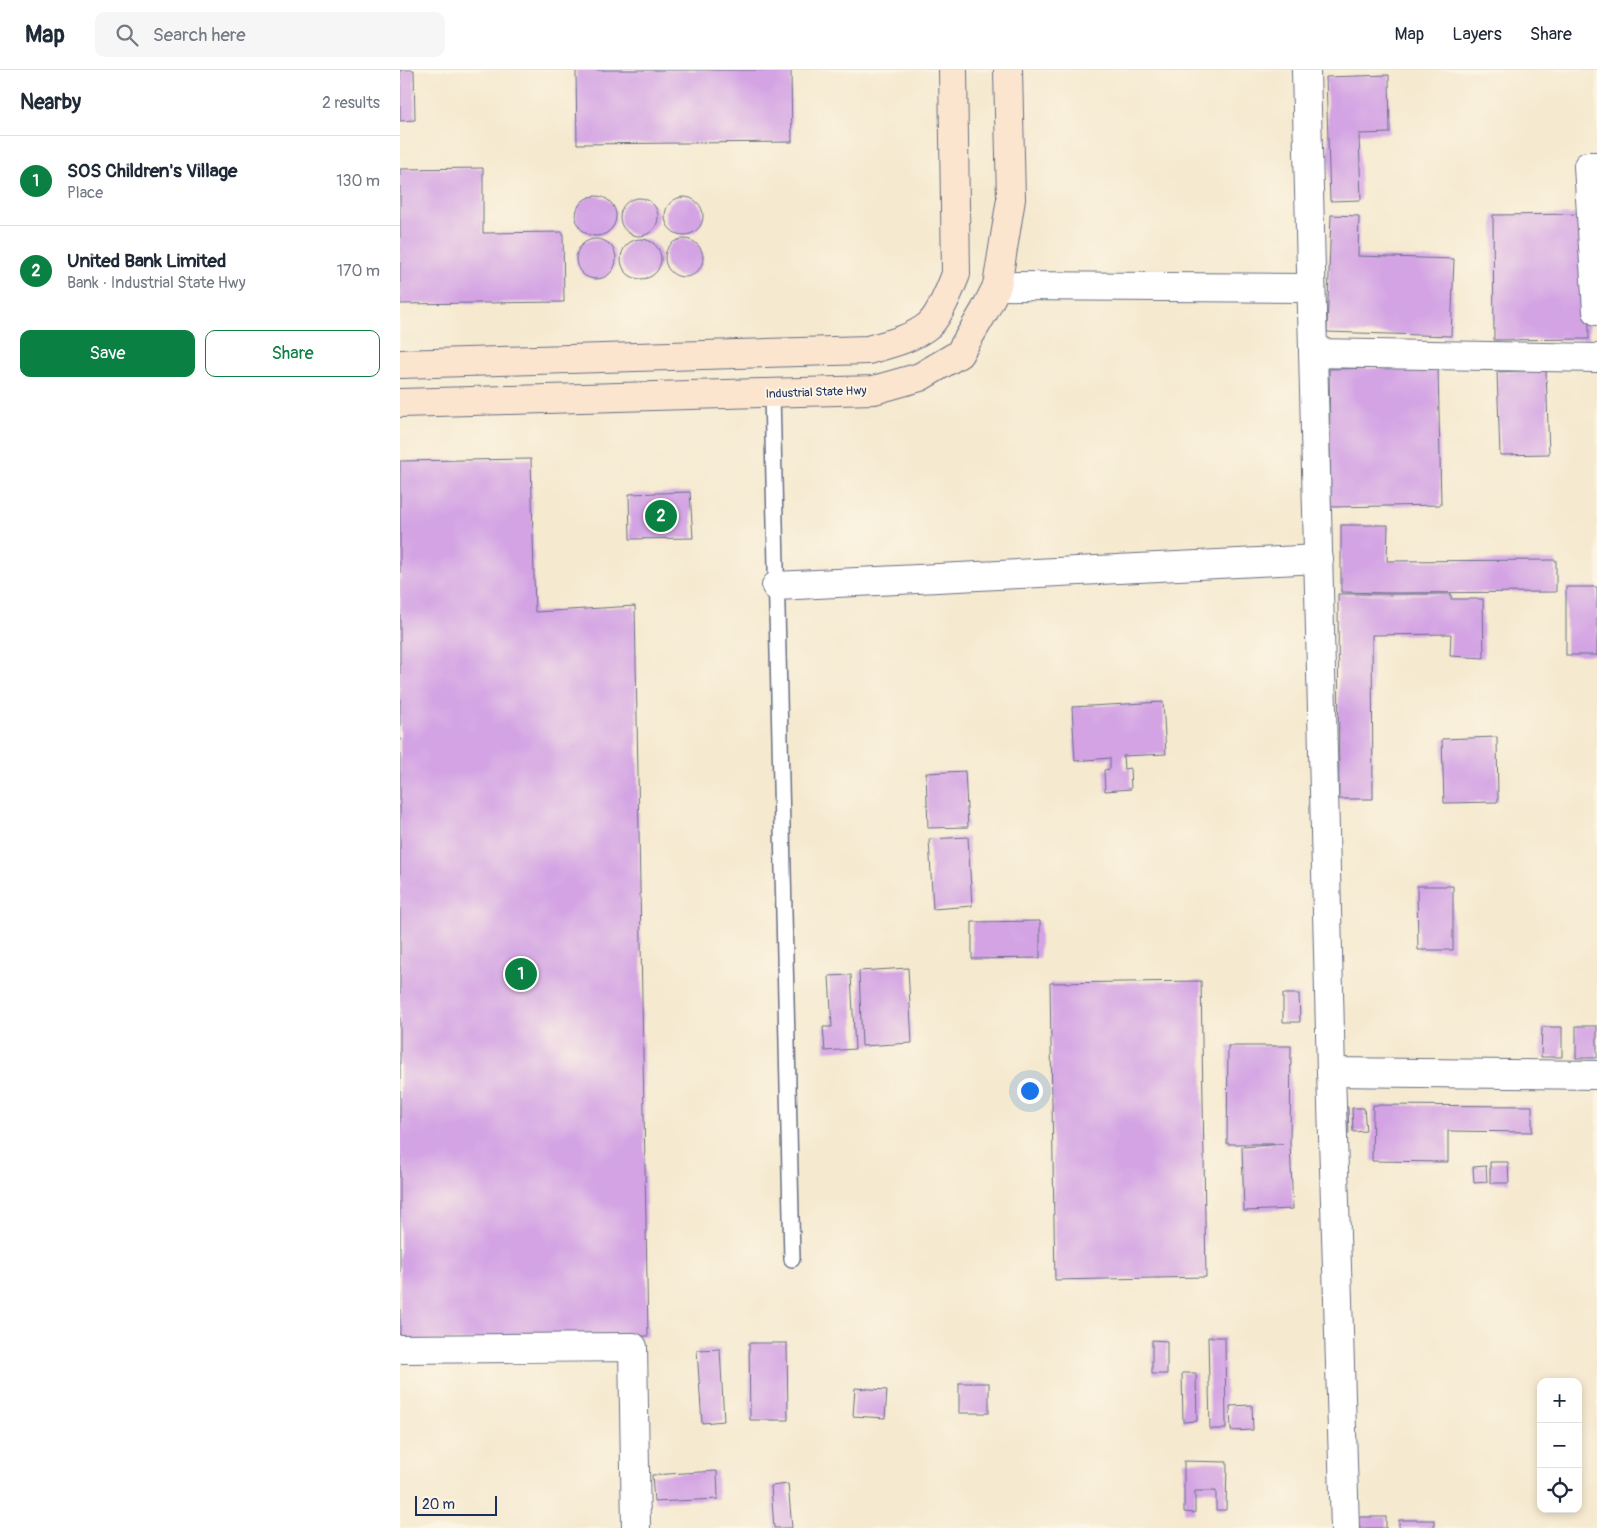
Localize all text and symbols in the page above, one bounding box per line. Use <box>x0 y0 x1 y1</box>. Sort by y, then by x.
search box <box>95 12 445 57</box>
text: Map <box>25 20 65 49</box>
icon: search <box>113 21 141 49</box>
text: Search here <box>153 23 246 47</box>
text: Map <box>1395 23 1424 46</box>
text: Layers <box>1452 23 1502 46</box>
text: Share <box>1530 23 1572 46</box>
text: Nearby <box>20 89 81 116</box>
text: 2 results <box>322 93 380 113</box>
text: SOS Children's Village <box>67 159 237 183</box>
text: 1 <box>33 171 39 191</box>
text: 130 m <box>336 171 380 191</box>
text: Place <box>67 183 103 203</box>
text: United Bank Limited <box>67 249 226 273</box>
text: 2 <box>32 261 40 281</box>
text: 170 m <box>337 261 380 281</box>
text: Bank · Industrial State Hwy <box>67 273 246 293</box>
button: Save <box>20 330 195 377</box>
button: Share <box>205 330 380 377</box>
street label: Industrial State Hwy <box>765 383 867 402</box>
pin: 2 <box>645 497 677 535</box>
pin: 1 <box>505 955 537 993</box>
your location <box>1017 1078 1043 1104</box>
map controls <box>1537 1378 1582 1513</box>
button: + <box>1537 1378 1582 1423</box>
button: − <box>1537 1423 1582 1468</box>
button: locate <box>1537 1468 1582 1513</box>
scale bar <box>415 1493 498 1516</box>
text: 20 m <box>422 1496 455 1513</box>

